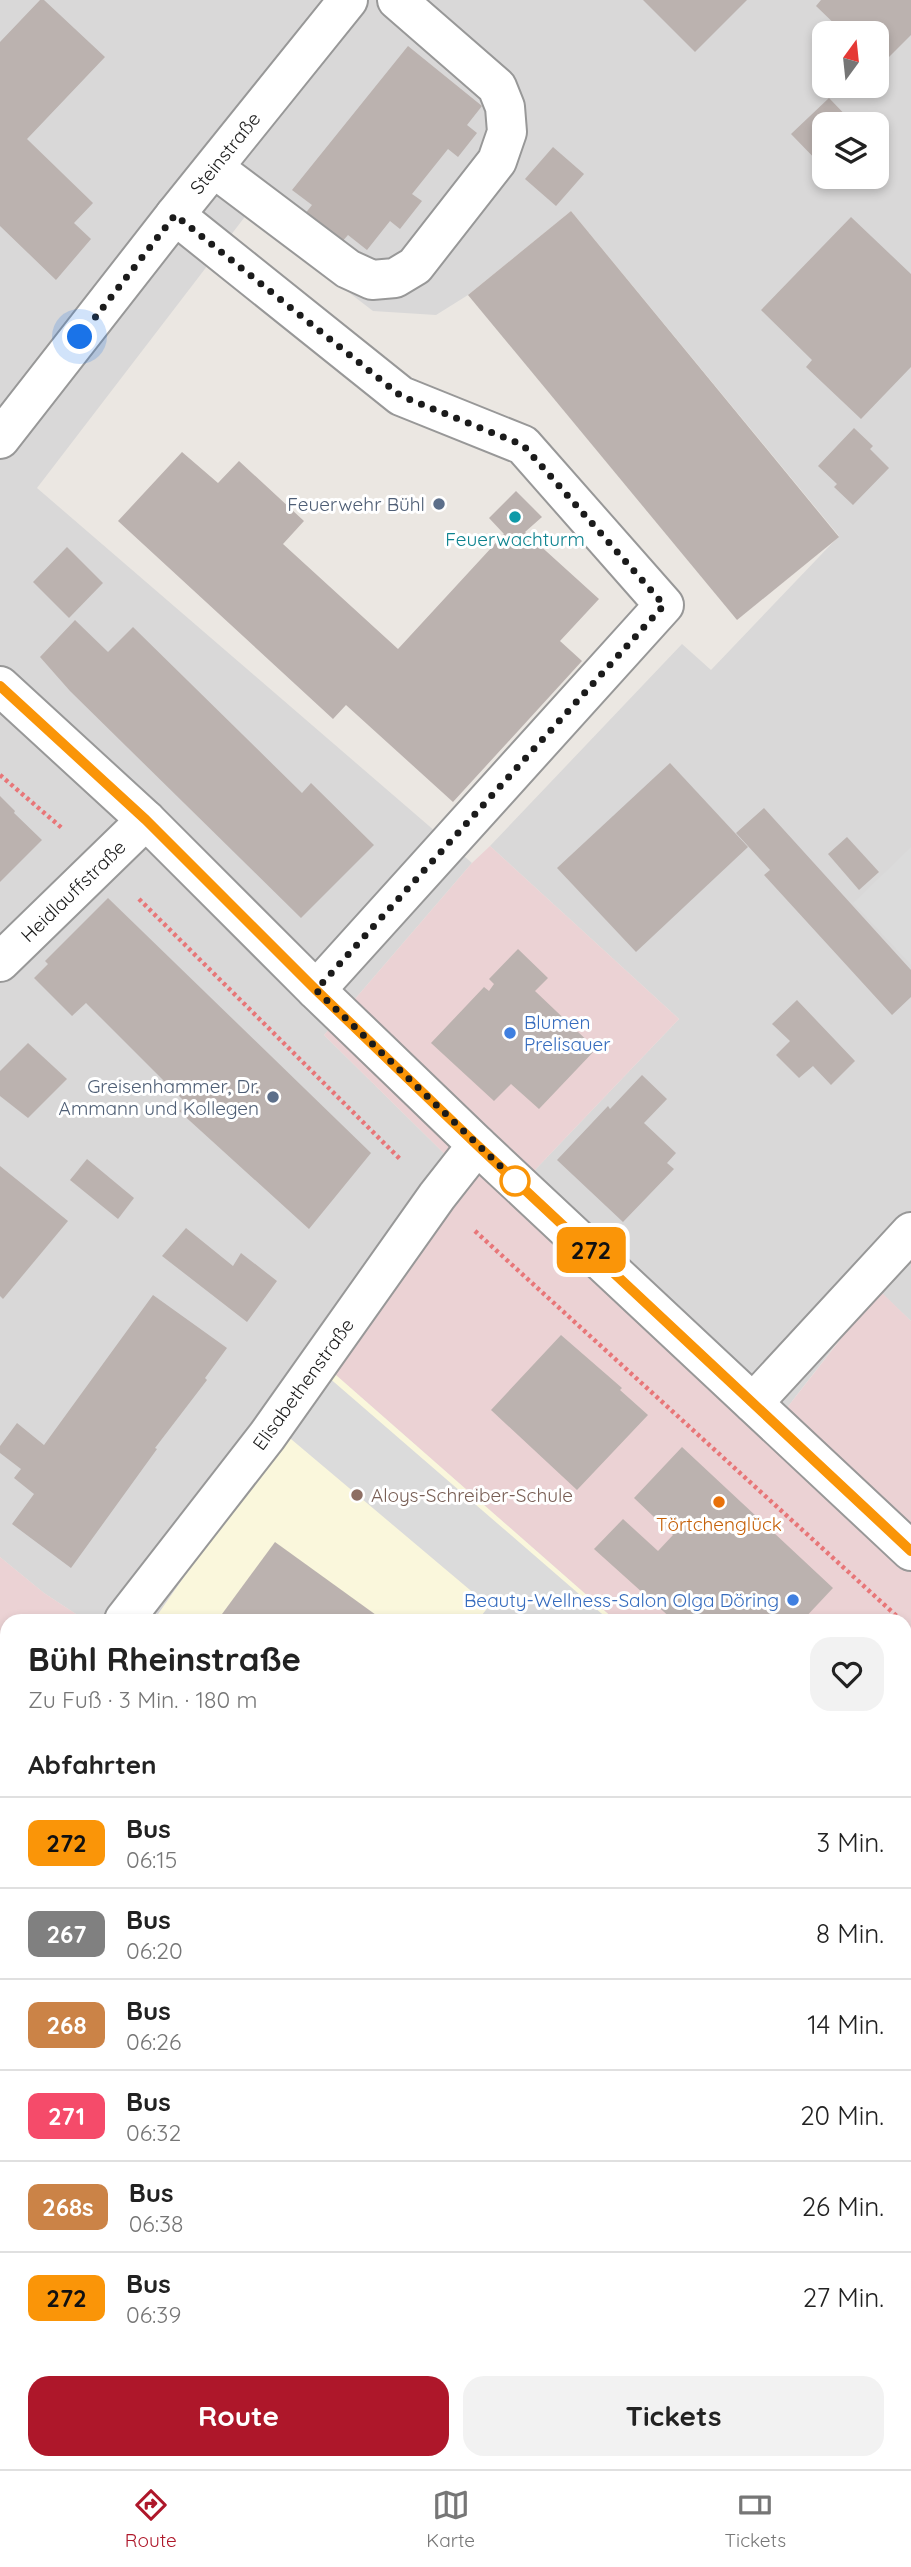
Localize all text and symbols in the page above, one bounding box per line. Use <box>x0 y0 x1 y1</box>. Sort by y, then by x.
north arrow <box>812 21 889 98</box>
map controls <box>812 21 889 189</box>
street label: Steinstraße <box>185 107 265 199</box>
button: layers <box>812 112 889 189</box>
your location <box>62 319 97 354</box>
place label: Feuerwehr Bühl <box>287 492 425 516</box>
marker: Feuerwehr Bühl <box>431 496 447 512</box>
marker: Feuerwachturm <box>507 509 523 525</box>
place label: Feuerwachturm <box>445 527 585 551</box>
street label: Heidlauffstraße <box>16 835 130 947</box>
place label: Blumen Prelisauer <box>524 1010 611 1056</box>
marker: Blumen Prelisauer <box>502 1025 518 1041</box>
place label: Greisenhammer, Dr. Ammann und Kollegen <box>59 1074 259 1120</box>
marker: Greisenhammer, Dr. Ammann und Kollegen <box>265 1089 281 1105</box>
unlabelled marker <box>500 1166 530 1196</box>
line badge: 272 <box>551 1227 631 1273</box>
text: 272 <box>571 1235 611 1265</box>
street label: Elisabethenstraße <box>247 1313 359 1455</box>
place label: Aloys-Schreiber-Schule <box>371 1483 573 1507</box>
marker: Aloys-Schreiber-Schule <box>349 1487 365 1503</box>
marker: Törtchenglück <box>711 1494 727 1510</box>
place label: Törtchenglück <box>656 1512 782 1536</box>
place label: Beauty-Wellness-Salon Olga Döring <box>464 1588 779 1612</box>
marker: Beauty-Wellness-Salon Olga Döring <box>785 1592 801 1608</box>
button: heart <box>810 1637 884 1711</box>
text: Bühl Rheinstraße <box>28 1638 301 1679</box>
text: Zu Fuß · 3 Min. · 180 m <box>28 1685 257 1714</box>
text: Abfahrten <box>28 1748 157 1781</box>
text: Bus <box>126 1812 171 1845</box>
text: 3 Min. <box>816 1826 884 1859</box>
text: 272 <box>46 1828 87 1858</box>
text: 06:15 <box>126 1845 177 1874</box>
text: Bus <box>126 1903 171 1936</box>
text: 8 Min. <box>816 1917 884 1950</box>
text: 267 <box>46 1919 87 1949</box>
text: 06:20 <box>126 1936 183 1965</box>
text: Bus <box>126 1994 171 2027</box>
text: 14 Min. <box>807 2008 884 2041</box>
text: 268 <box>46 2010 87 2040</box>
text: 06:26 <box>126 2027 181 2056</box>
text: Bus <box>126 2085 171 2118</box>
text: 20 Min. <box>800 2099 884 2132</box>
text: 271 <box>48 2101 85 2131</box>
text: 06:32 <box>126 2118 181 2147</box>
text: Bus <box>129 2176 173 2209</box>
text: 26 Min. <box>802 2190 884 2223</box>
text: 268s <box>42 2192 94 2222</box>
text: 06:38 <box>129 2209 184 2238</box>
text: Bus <box>126 2267 171 2300</box>
text: 27 Min. <box>803 2281 884 2314</box>
text: 272 <box>46 2283 87 2313</box>
text: 06:39 <box>126 2300 181 2329</box>
button: Route <box>28 2376 449 2456</box>
button: Tickets <box>463 2376 884 2456</box>
tab: Route <box>125 2486 177 2552</box>
tab: Karte <box>426 2486 475 2552</box>
tab: Tickets <box>725 2486 786 2552</box>

